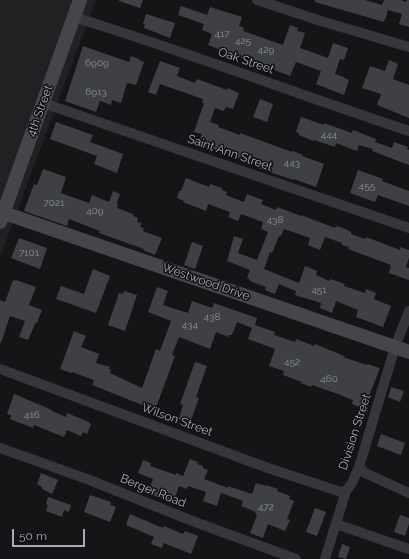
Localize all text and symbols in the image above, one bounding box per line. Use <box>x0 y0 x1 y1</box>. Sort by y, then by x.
house number: 417 <box>214 28 230 40</box>
house number: 425 <box>235 35 251 47</box>
house number: 429 <box>258 44 274 56</box>
street label: Oak Street <box>216 45 276 77</box>
house number: 6909 <box>85 57 109 69</box>
street label: 4th Street <box>24 83 56 139</box>
house number: 6913 <box>85 86 107 98</box>
house number: 444 <box>321 129 337 141</box>
street label: Saint Ann Street <box>186 132 274 174</box>
house number: 443 <box>284 157 300 169</box>
house number: 455 <box>359 180 375 192</box>
house number: 7021 <box>44 197 64 209</box>
house number: 409 <box>86 205 104 217</box>
house number: 438 <box>267 214 283 226</box>
house number: 7101 <box>19 247 39 259</box>
street label: Westwood Drive <box>160 260 252 304</box>
house number: 451 <box>311 284 327 296</box>
house number: 438 <box>204 311 220 323</box>
house number: 434 <box>182 319 198 331</box>
house number: 452 <box>284 356 300 368</box>
house number: 460 <box>320 373 338 385</box>
street label: Division Street <box>336 392 374 472</box>
street label: Wilson Street <box>139 400 215 440</box>
house number: 416 <box>24 409 40 421</box>
street label: Berger Road <box>118 471 188 511</box>
house number: 472 <box>258 501 274 513</box>
scale bar <box>14 521 87 547</box>
text: 50 m <box>19 529 47 543</box>

